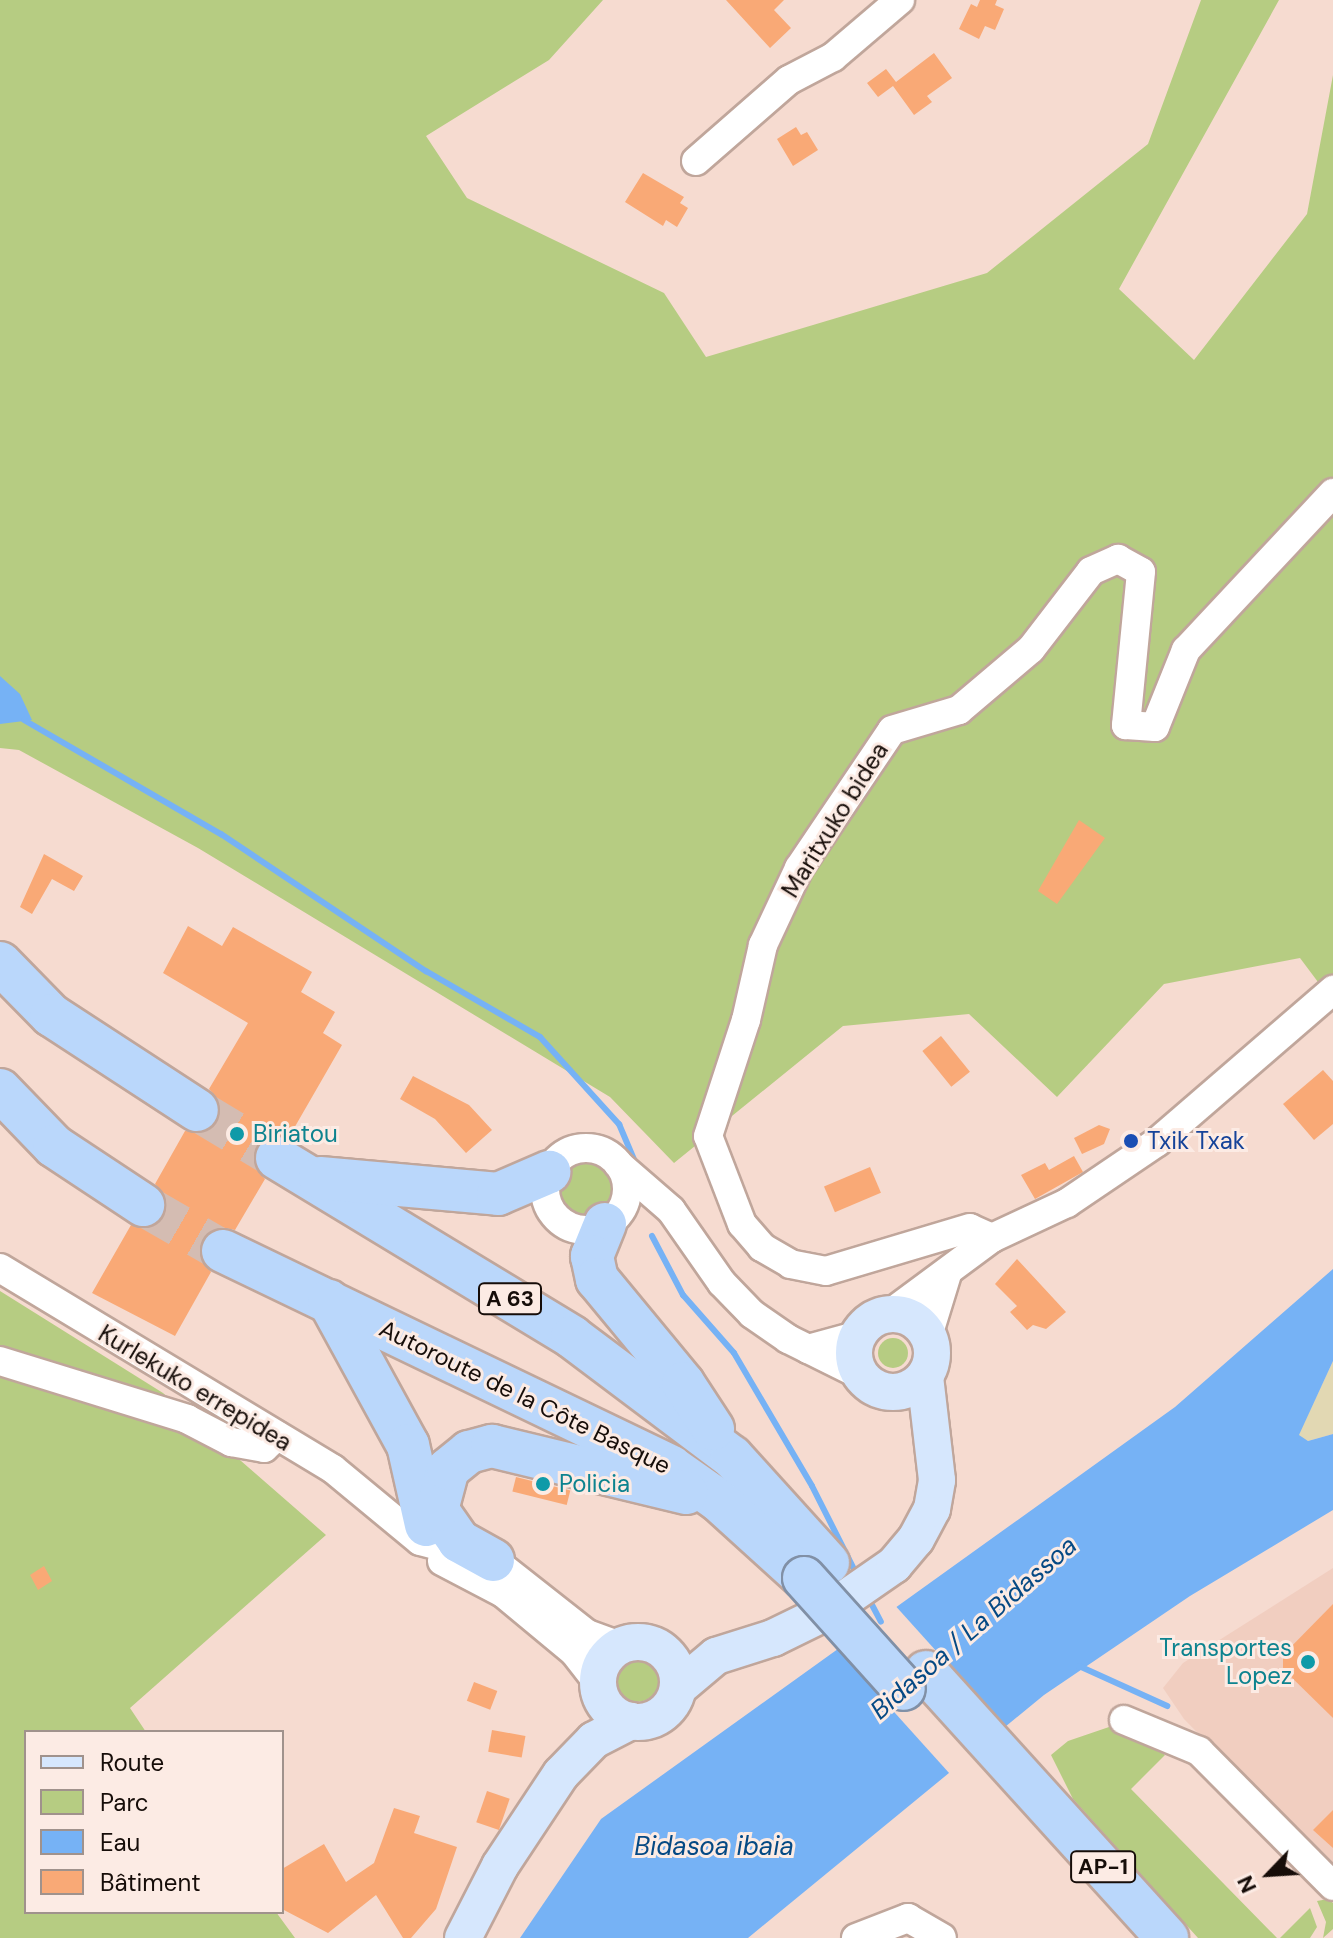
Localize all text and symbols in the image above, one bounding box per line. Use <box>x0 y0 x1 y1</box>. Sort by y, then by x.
street label: Maritxuko bidea <box>776 737 894 903</box>
place label: Biriatou <box>253 1120 338 1148</box>
marker: Biriatou <box>228 1125 246 1143</box>
place label: Txik Txak <box>1147 1127 1245 1155</box>
marker: Txik Txak <box>1122 1132 1140 1150</box>
road number: A 63 <box>478 1281 542 1317</box>
street label: Autoroute de la Côte Basque <box>375 1314 675 1480</box>
street label: Kurlekuko errepidea <box>93 1319 297 1457</box>
place label: Policia <box>559 1470 630 1498</box>
marker: Policia <box>534 1475 552 1493</box>
water label: Bidasoa / La Bidassoa <box>864 1530 1084 1726</box>
place label: Transportes Lopez <box>1159 1634 1292 1690</box>
marker: Transportes Lopez <box>1299 1653 1317 1671</box>
legend <box>24 1730 284 1914</box>
text: Route <box>100 1747 164 1778</box>
text: Parc <box>100 1787 149 1818</box>
text: Eau <box>100 1827 140 1858</box>
water label: Bidasoa ibaia <box>634 1831 794 1863</box>
north arrow <box>1229 1834 1309 1914</box>
road number: AP-1 <box>1069 1849 1137 1885</box>
text: Bâtiment <box>100 1867 201 1898</box>
text: N <box>1230 1871 1263 1898</box>

